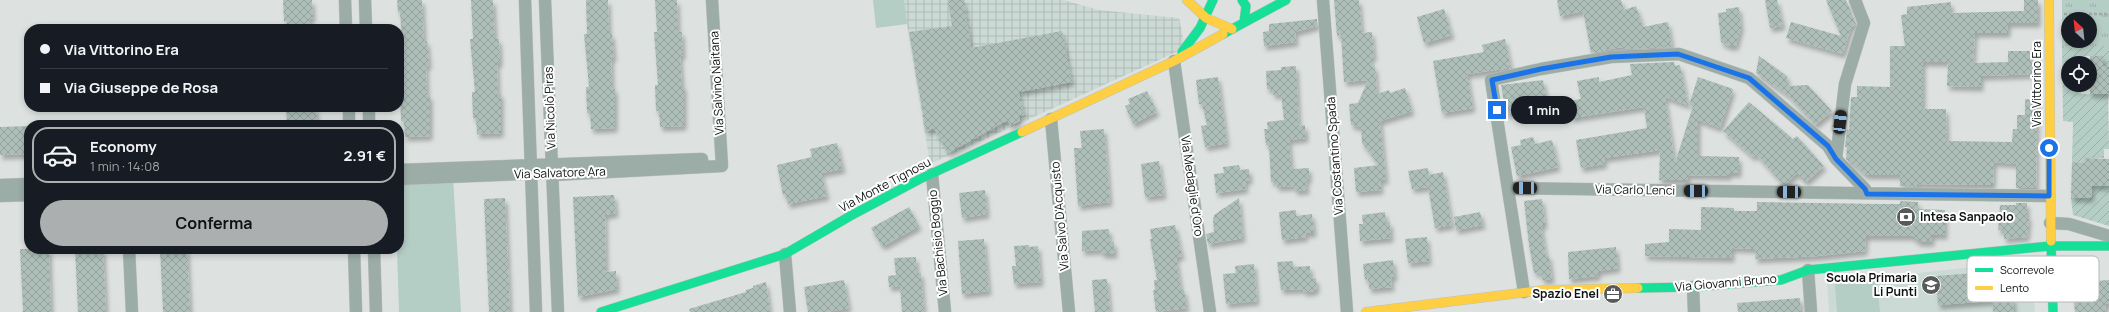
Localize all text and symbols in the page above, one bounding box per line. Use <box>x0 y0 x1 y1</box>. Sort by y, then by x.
north arrow <box>2061 12 2097 48</box>
map controls <box>2061 12 2097 92</box>
street label: Via Salvino Naitana <box>705 31 728 135</box>
text: Via Vittorino Era <box>64 39 179 60</box>
street label: Via Vittorino Era <box>2028 41 2045 127</box>
button: locate <box>2061 56 2097 92</box>
street label: Via Nicolò Piras <box>540 66 559 150</box>
text: Via Giuseppe de Rosa <box>64 77 218 98</box>
street label: Via Costantino Spada <box>1322 96 1347 216</box>
callout: 1 min <box>1511 96 1577 124</box>
route end <box>1488 101 1506 119</box>
text: 1 min <box>1528 101 1560 119</box>
car <box>1833 109 1847 135</box>
street label: Via Medaglie d'Oro <box>1177 134 1208 237</box>
text: Economy <box>90 136 157 157</box>
icon: car <box>42 137 78 173</box>
route start <box>2040 139 2058 157</box>
text: 2.91 € <box>343 145 386 166</box>
street label: Via Monte Tignosu <box>836 153 934 216</box>
text: 1 min · 14:08 <box>90 157 160 175</box>
street label: Via Salvo D'Acquisto <box>1046 161 1073 271</box>
street label: Via Salvatore Ara <box>514 162 606 183</box>
street label: Via Carlo Lenci <box>1595 180 1675 199</box>
car <box>1513 182 1537 194</box>
car <box>1684 185 1708 197</box>
car <box>1777 186 1801 198</box>
street label: Via Bachisio Boggio <box>923 189 952 297</box>
button: Conferma <box>40 200 388 246</box>
bank icon: Intesa Sanpaolo <box>1895 206 1917 228</box>
place label: Intesa Sanpaolo <box>1920 208 2014 225</box>
legend <box>1967 256 2099 302</box>
text: Scorrevole <box>2000 262 2055 277</box>
place label: Scuola Primaria Li Punti <box>1826 269 1917 300</box>
street label: Via Giovanni Bruno <box>1674 270 1777 295</box>
school or university icon: Scuola Primaria Li Punti <box>1920 274 1942 296</box>
text: Lento <box>2000 280 2030 295</box>
office icon: Spazio Enel <box>1602 283 1624 305</box>
place label: Spazio Enel <box>1532 285 1599 302</box>

